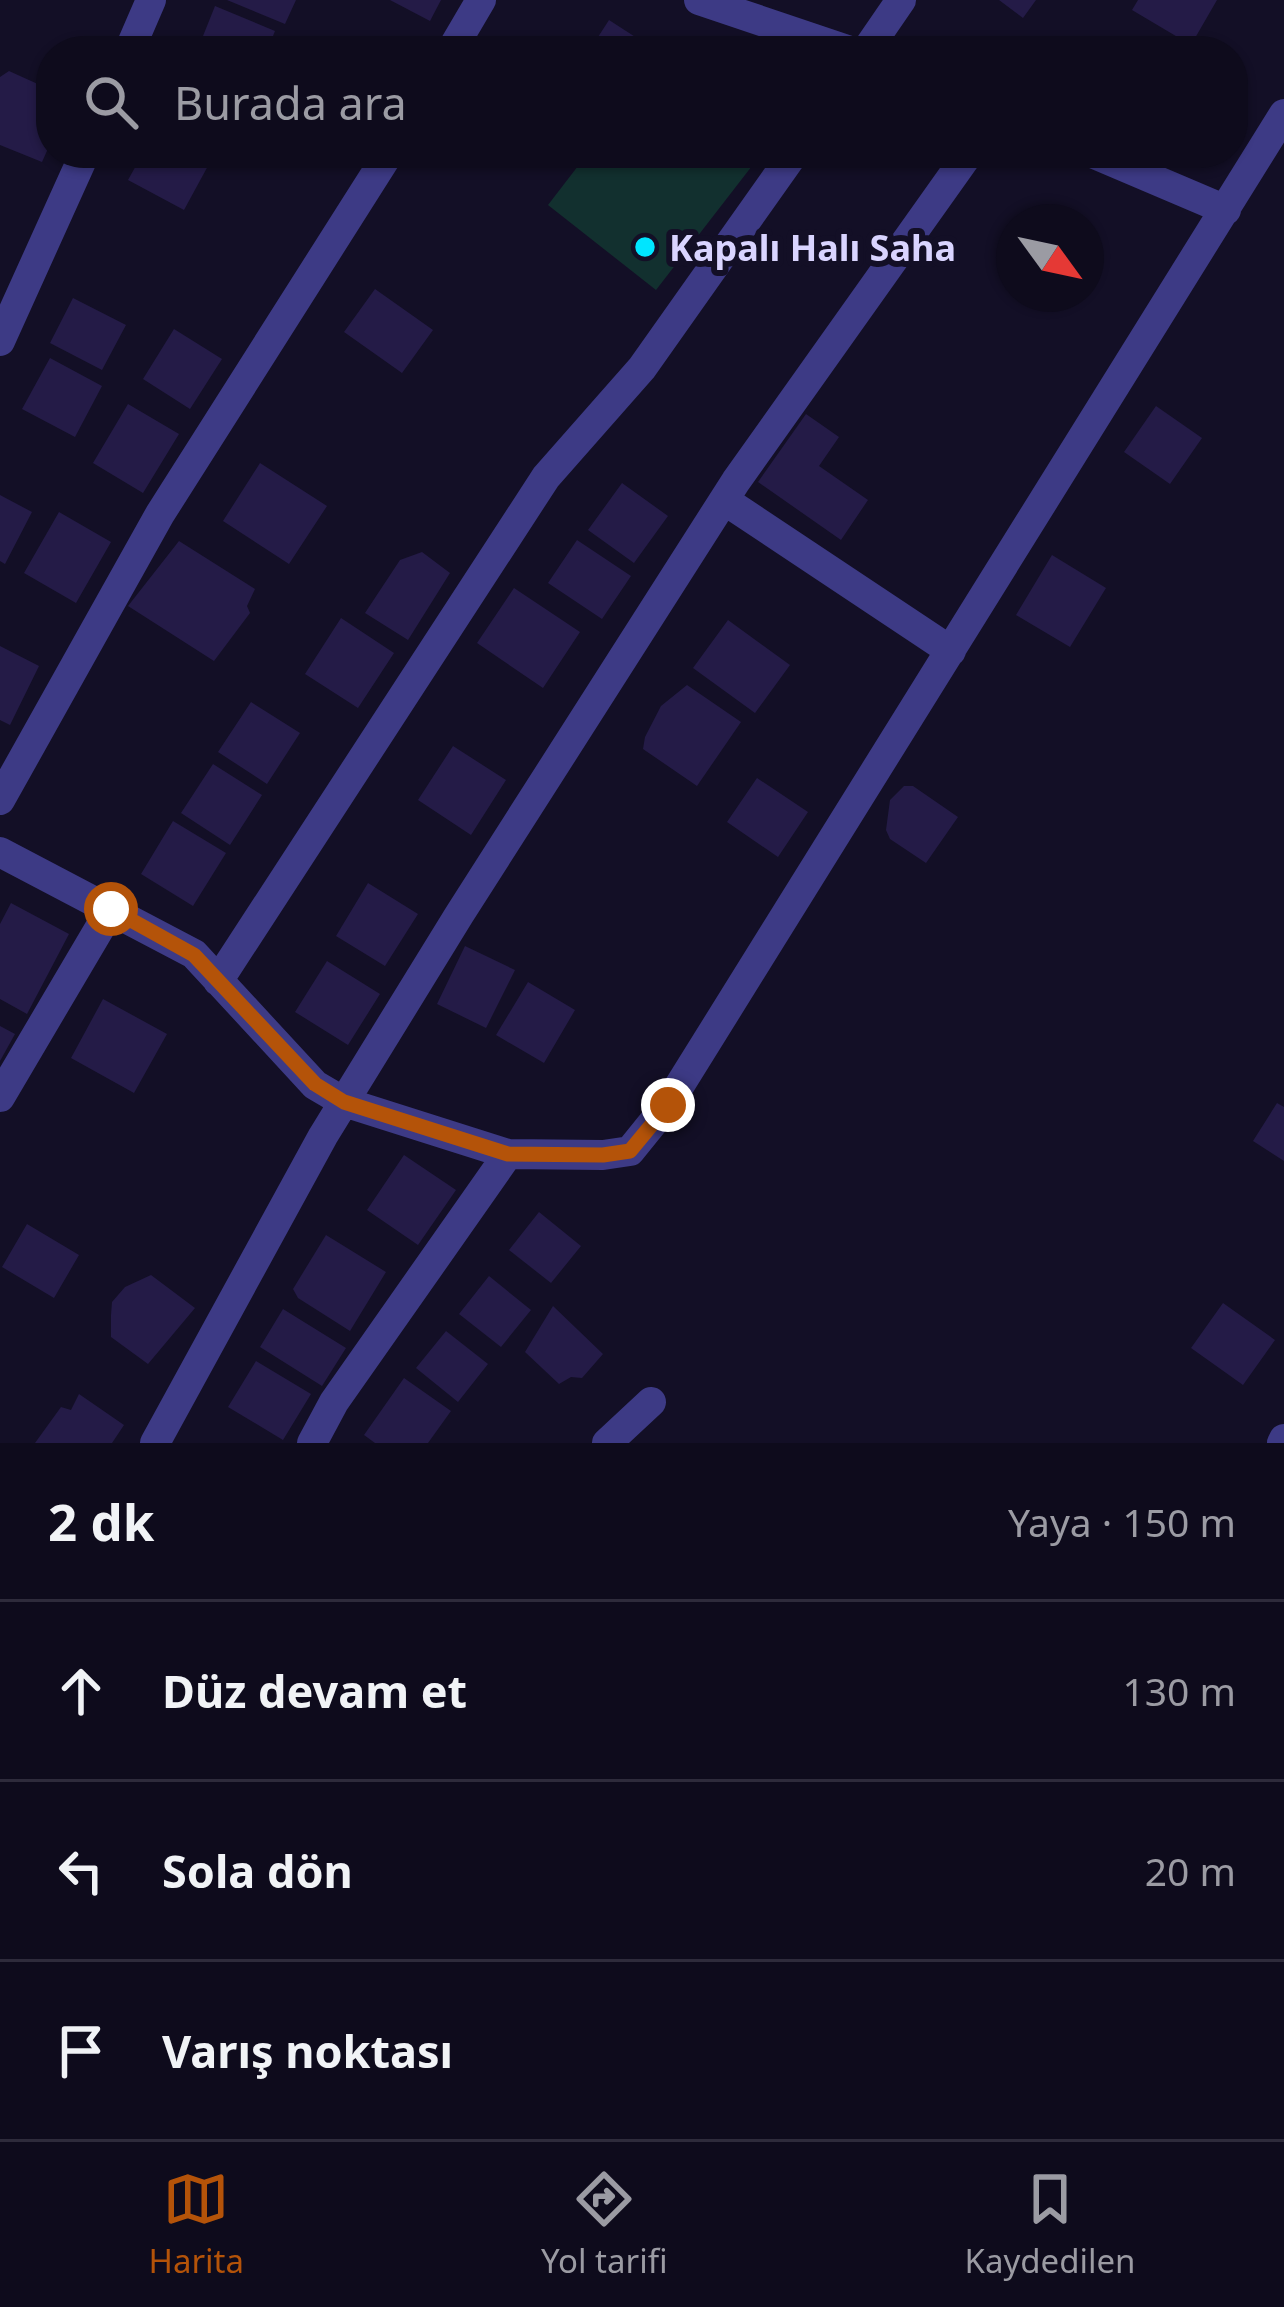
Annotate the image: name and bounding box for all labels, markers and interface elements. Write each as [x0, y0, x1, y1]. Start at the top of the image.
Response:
search box [36, 36, 1248, 168]
icon: search [78, 69, 144, 135]
text: Burada ara [174, 72, 407, 133]
north arrow [996, 204, 1104, 312]
place label: Kapalı Halı Saha [669, 223, 956, 272]
marker: Kapalı Halı Saha [632, 234, 658, 260]
route start [84, 882, 138, 936]
route end [641, 1078, 695, 1132]
text: 2 dk [48, 1486, 154, 1556]
text: Yaya · 150 m [1008, 1495, 1236, 1548]
icon: ahead [48, 1658, 114, 1724]
text: Düz devam et [162, 1660, 467, 1721]
text: 130 m [1122, 1664, 1236, 1717]
icon: left [48, 1838, 114, 1904]
text: Sola dön [162, 1840, 353, 1901]
text: 20 m [1145, 1844, 1236, 1897]
icon: arrive [48, 2018, 114, 2084]
text: Varış noktası [162, 2020, 453, 2081]
tab: Harita [148, 2166, 244, 2283]
tab: Yol tarifi [541, 2166, 668, 2283]
tab: Kaydedilen [965, 2166, 1136, 2283]

